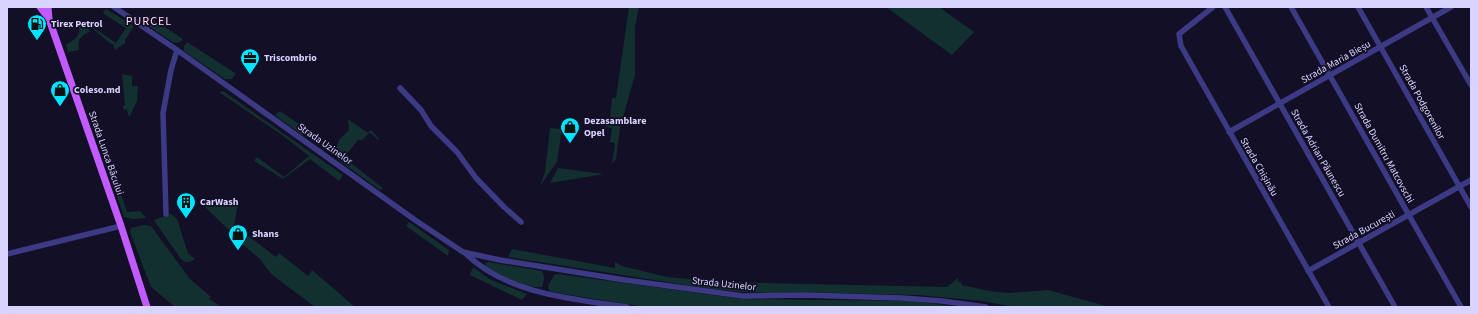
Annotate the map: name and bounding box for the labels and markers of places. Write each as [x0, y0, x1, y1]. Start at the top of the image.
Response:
fuel station icon: Tirex Petrol [26, 13, 48, 41]
place label: Tirex Petrol [51, 17, 102, 31]
office icon: Triscombrio [239, 47, 261, 75]
place label: Triscombrio [264, 51, 317, 65]
shop icon: Coleso.md [49, 79, 71, 107]
place label: Coleso.md [74, 83, 121, 97]
place label: Dezasamblare Opel [584, 114, 646, 140]
shop icon: Dezasamblare Opel [559, 116, 581, 144]
building icon: CarWash [175, 191, 197, 219]
place label: CarWash [200, 195, 239, 209]
shop icon: Shans [227, 223, 249, 251]
place label: Shans [252, 227, 279, 241]

